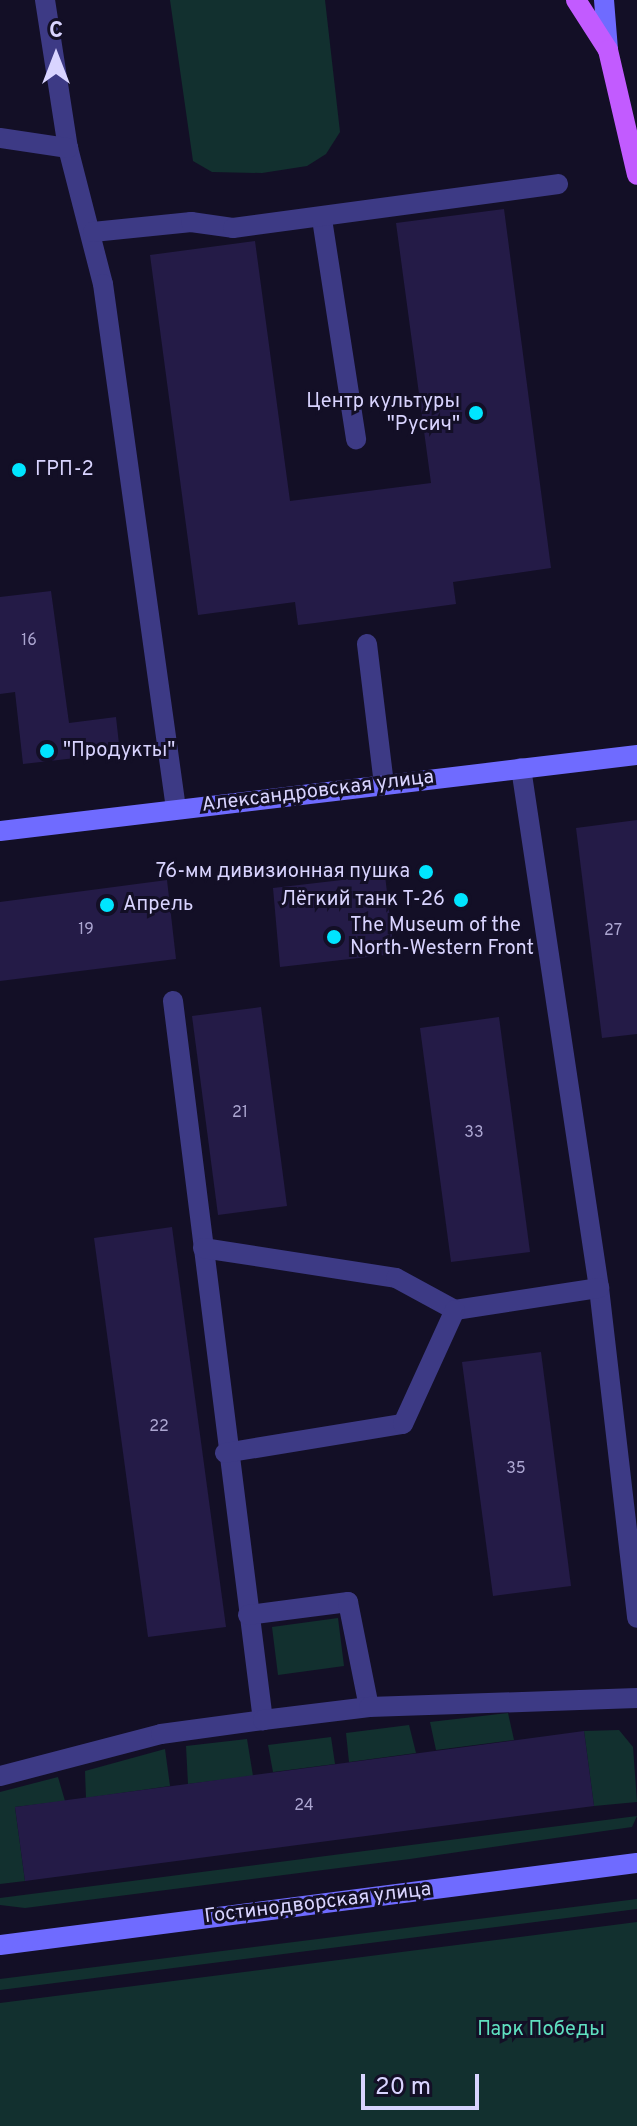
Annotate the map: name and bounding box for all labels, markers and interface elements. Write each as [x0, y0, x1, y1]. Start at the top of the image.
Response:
north arrow [16, 16, 96, 96]
text: С [49, 18, 63, 45]
place label: Центр культуры "Русич" [306, 390, 460, 437]
marker: Центр культуры "Русич" [467, 404, 485, 422]
place label: ГРП-2 [35, 458, 94, 482]
marker: ГРП-2 [10, 461, 28, 479]
house number: 16 [21, 631, 37, 651]
place label: "Продукты" [63, 739, 175, 763]
marker: "Продукты" [38, 742, 56, 760]
street label: Александровская улица [201, 766, 435, 818]
place label: 76-мм дивизионная пушка [156, 860, 410, 884]
marker: 76-мм дивизионная пушка [417, 863, 435, 881]
place label: Лёгкий танк Т-26 [280, 888, 445, 912]
marker: Лёгкий танк Т-26 [452, 891, 470, 909]
place label: Апрель [123, 893, 193, 917]
marker: Апрель [98, 896, 116, 914]
place label: The Museum of the North-Western Front [350, 914, 534, 961]
house number: 19 [78, 920, 94, 940]
house number: 27 [604, 921, 622, 941]
marker: The Museum of the North-Western Front [325, 928, 343, 946]
house number: 21 [232, 1103, 248, 1123]
house number: 33 [464, 1123, 484, 1143]
house number: 22 [149, 1417, 169, 1437]
house number: 35 [506, 1459, 526, 1479]
house number: 24 [294, 1796, 314, 1816]
street label: Гостинодворская улица [203, 1878, 433, 1930]
park label: Парк Победы [477, 2018, 605, 2042]
scale bar [365, 2058, 483, 2108]
text: 20 m [375, 2073, 431, 2103]

